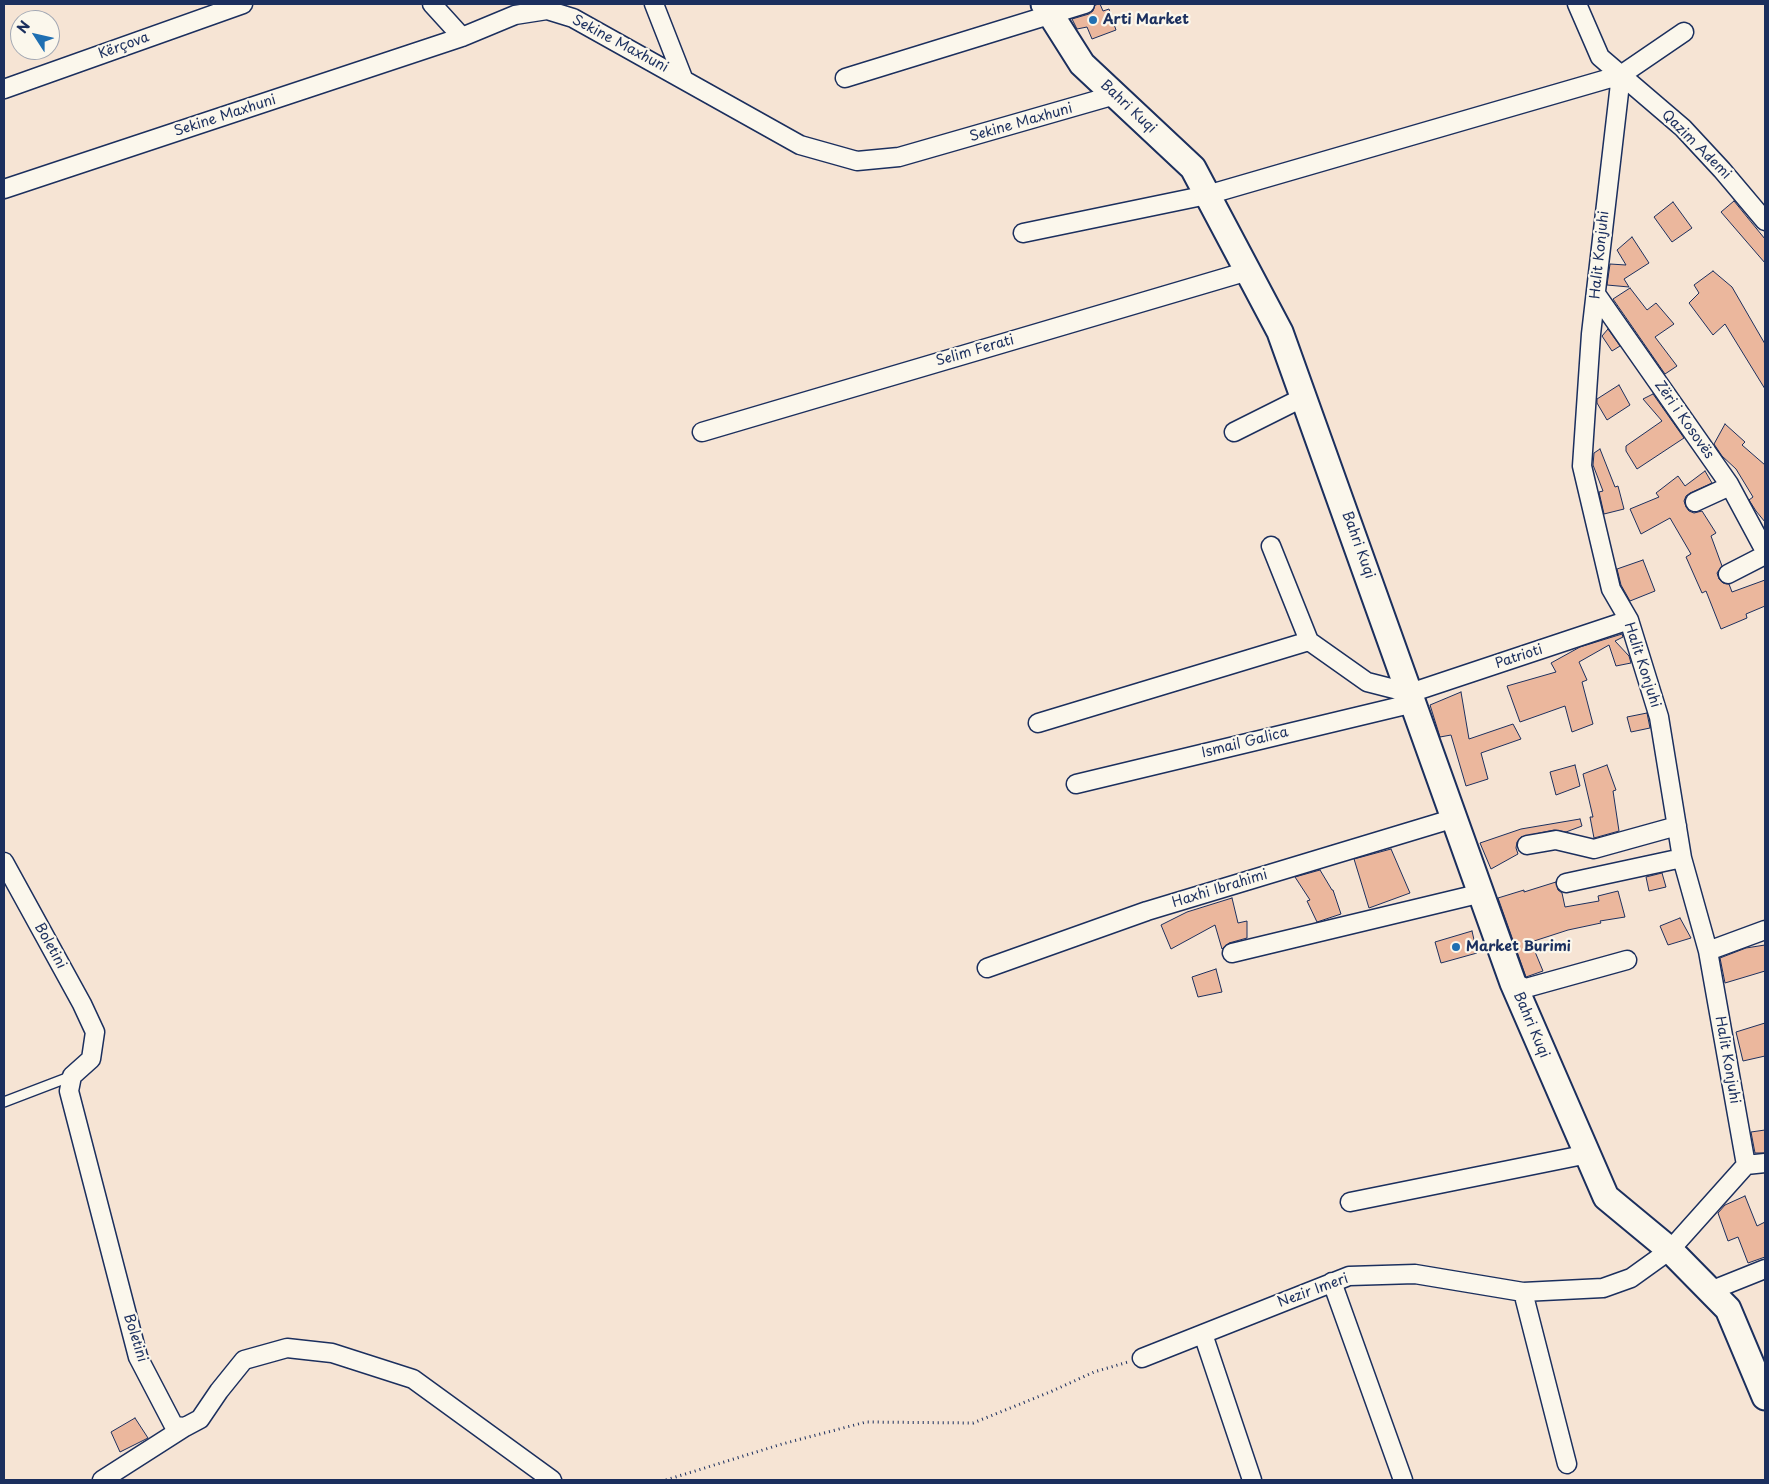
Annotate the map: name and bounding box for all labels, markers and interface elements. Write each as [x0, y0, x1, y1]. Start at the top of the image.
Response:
north arrow [10, 10, 60, 60]
street label: Sekine Maxhuni [569, 12, 671, 76]
place label: Arti Market [1103, 12, 1189, 28]
marker: Arti Market [1087, 14, 1099, 26]
text: N [11, 16, 35, 37]
street label: Kërçova [96, 29, 152, 63]
street label: Bahri Kuqi [1097, 77, 1159, 137]
street label: Sekine Maxhuni [172, 92, 278, 140]
street label: Sekine Maxhuni [968, 100, 1074, 146]
street label: Qazim Ademi [1658, 107, 1734, 183]
street label: Halit Konjuhi [1587, 210, 1613, 300]
street label: Selim Ferati [934, 332, 1016, 370]
street label: Zëri i Kosovës [1651, 378, 1717, 462]
street label: Bahri Kuqi [1338, 509, 1378, 581]
street label: Halit Konjuhi [1620, 620, 1664, 710]
street label: Patrioti [1493, 641, 1545, 673]
street label: Ismail Galica [1200, 724, 1290, 762]
street label: Haxhi Ibrahimi [1170, 867, 1270, 911]
street label: Boletini [31, 920, 69, 972]
place label: Market Burimi [1466, 939, 1571, 955]
marker: Market Burimi [1450, 941, 1462, 953]
street label: Bahri Kuqi [1510, 989, 1552, 1061]
street label: Halit Konjuhi [1711, 1015, 1743, 1105]
street label: Nezir Imeri [1275, 1270, 1351, 1312]
street label: Boletini [120, 1312, 150, 1364]

